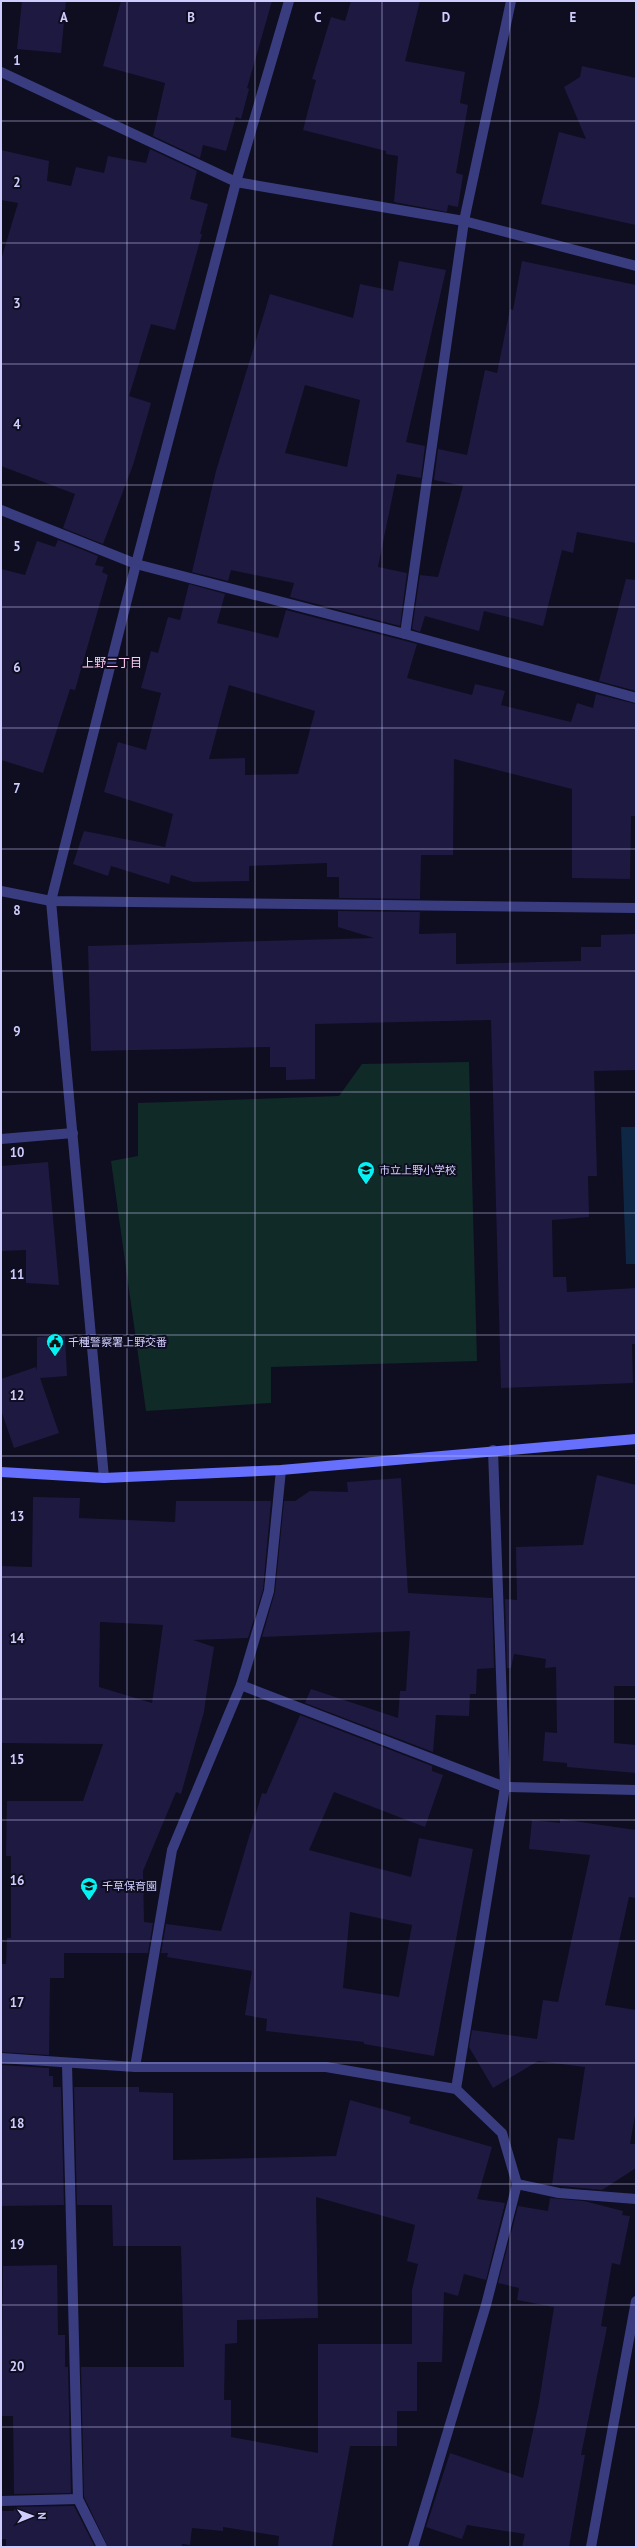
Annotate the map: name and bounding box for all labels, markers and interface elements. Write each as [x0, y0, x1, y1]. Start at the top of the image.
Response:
text: A [60, 9, 68, 26]
text: B [187, 9, 195, 26]
text: C [314, 9, 322, 26]
text: D [442, 9, 450, 26]
text: E [570, 9, 577, 26]
text: 1 [13, 52, 21, 69]
text: 2 [13, 174, 21, 191]
text: 3 [13, 295, 21, 312]
text: 4 [13, 416, 21, 433]
text: 5 [13, 538, 21, 555]
district label: 上野二丁目 [82, 655, 142, 670]
text: 6 [13, 659, 21, 676]
text: 7 [13, 780, 21, 797]
text: 8 [13, 902, 21, 919]
text: 9 [13, 1023, 21, 1040]
text: 10 [10, 1144, 24, 1161]
school or university icon: 市立上野小学校 [356, 1160, 376, 1185]
place label: 市立上野小学校 [379, 1163, 456, 1177]
text: 11 [10, 1266, 24, 1283]
public building icon: 千種警察署上野交番 [45, 1332, 65, 1357]
place label: 千種警察署上野交番 [68, 1335, 167, 1349]
text: 12 [10, 1387, 24, 1404]
text: 13 [10, 1508, 24, 1525]
text: 14 [10, 1630, 25, 1647]
text: 15 [10, 1751, 24, 1768]
text: 16 [10, 1872, 24, 1889]
school or university icon: 千草保育園 [79, 1876, 99, 1901]
place label: 千草保育園 [102, 1879, 157, 1893]
text: 17 [10, 1994, 24, 2011]
text: 18 [10, 2115, 24, 2132]
text: 19 [10, 2236, 24, 2253]
text: 20 [10, 2358, 24, 2375]
north arrow [12, 2496, 52, 2536]
text: N [35, 2512, 49, 2520]

